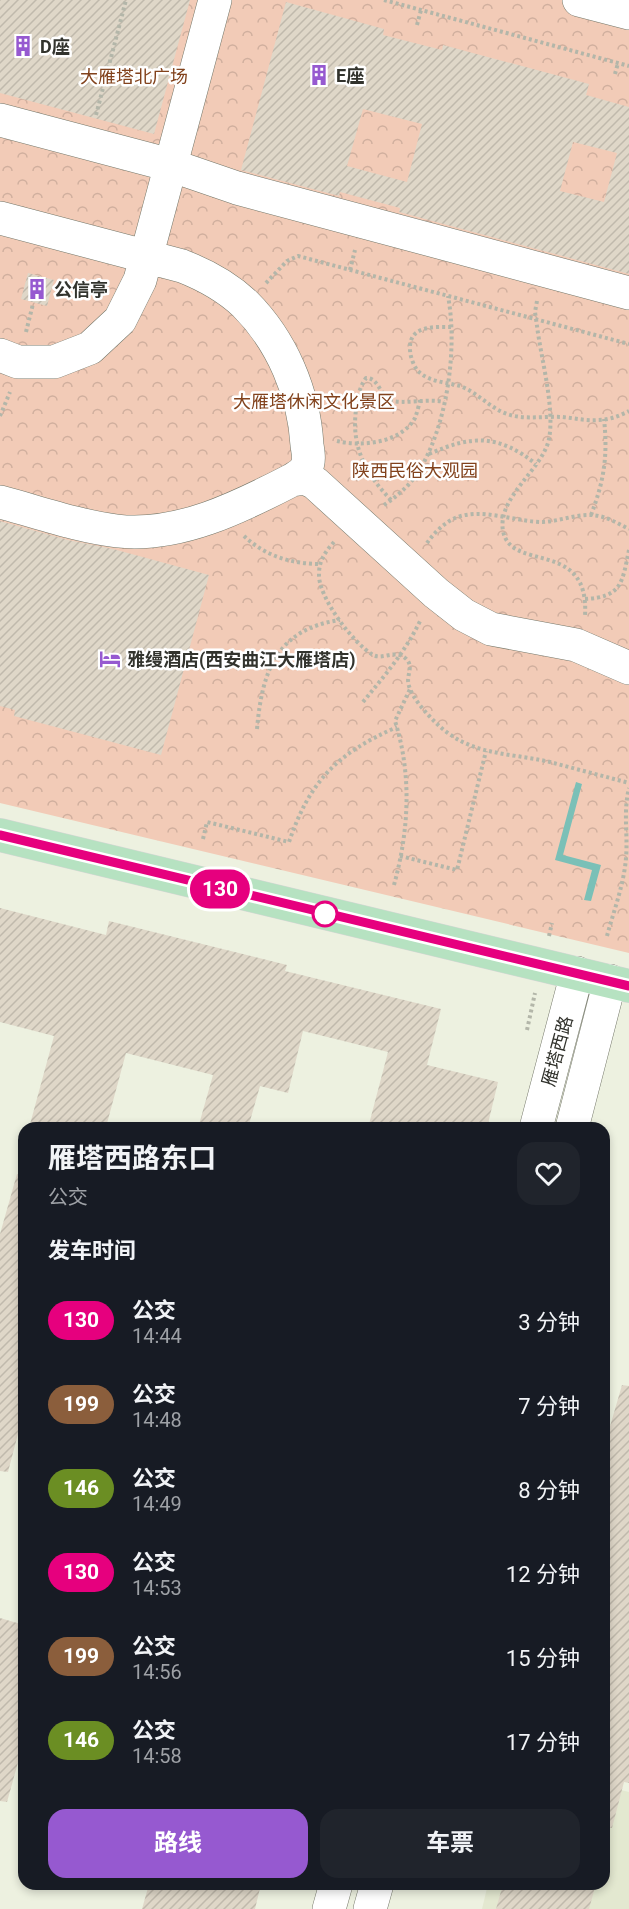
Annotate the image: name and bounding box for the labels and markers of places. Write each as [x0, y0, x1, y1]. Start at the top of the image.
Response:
building icon: D座 [11, 34, 35, 58]
place label: D座 [40, 36, 70, 57]
building icon: E座 [307, 63, 331, 87]
place label: E座 [336, 65, 364, 86]
building icon: 公信亭 [25, 277, 49, 301]
place label: 公信亭 [54, 279, 108, 300]
hotel icon: 雅缦酒店(西安曲江大雁塔店) [98, 647, 122, 671]
place label: 雅缦酒店(西安曲江大雁塔店) [127, 649, 356, 671]
unlabelled marker [312, 901, 338, 927]

